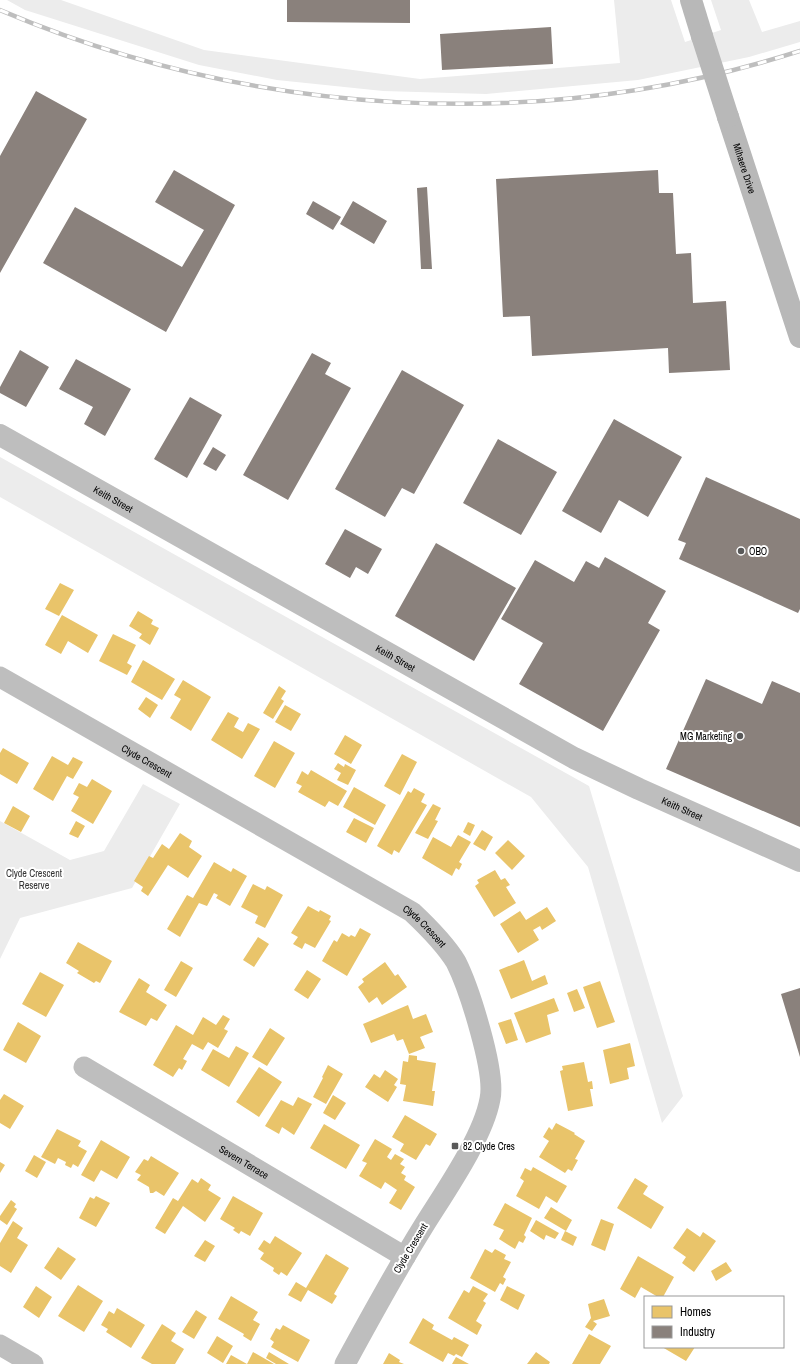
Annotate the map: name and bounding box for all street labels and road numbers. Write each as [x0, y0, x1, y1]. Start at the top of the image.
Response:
street label: Mihaere Drive [730, 142, 759, 196]
street label: Keith Street [91, 483, 136, 516]
street label: Keith Street [373, 642, 418, 675]
street label: Clyde Crescent [119, 742, 175, 781]
street label: Keith Street [660, 794, 705, 824]
street label: Clyde Crescent [400, 902, 449, 951]
street label: Severn Terrace [217, 1142, 271, 1182]
street label: Clyde Crescent [390, 1220, 431, 1276]

